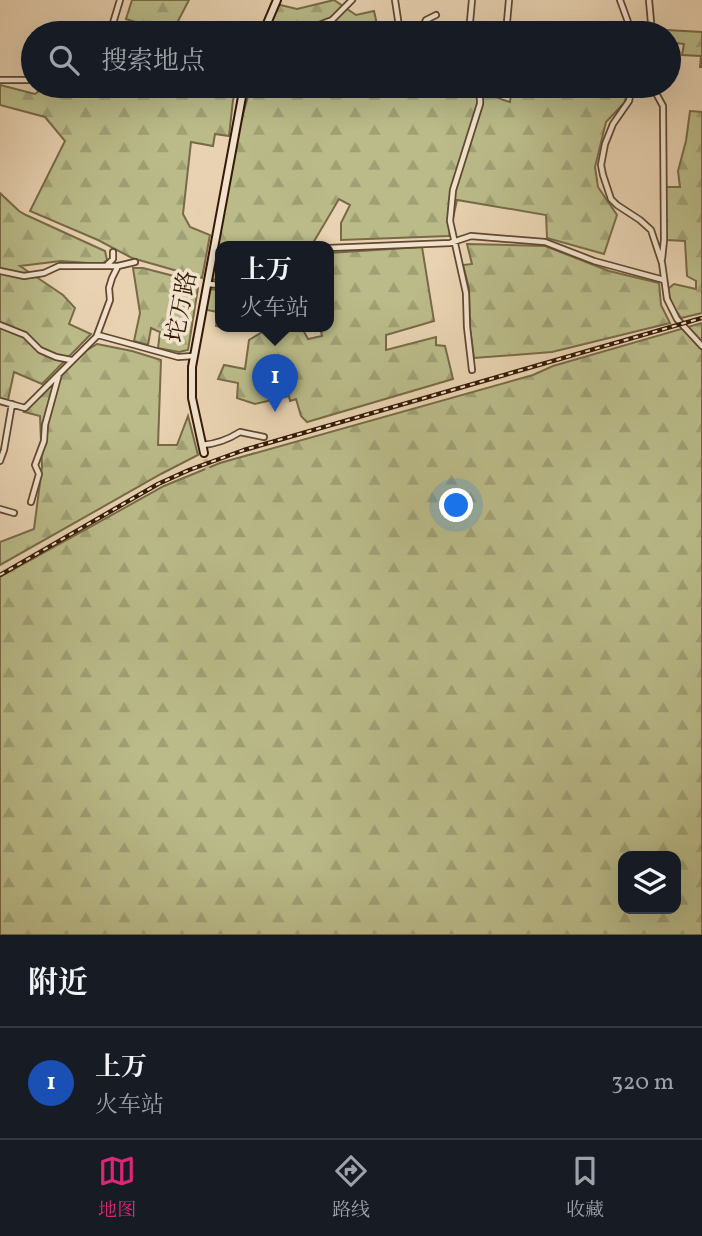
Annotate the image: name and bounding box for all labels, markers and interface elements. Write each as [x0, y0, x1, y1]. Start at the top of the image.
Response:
search box [21, 21, 681, 98]
icon: search [45, 41, 83, 79]
text: 搜索地点 [101, 44, 205, 80]
popup [215, 241, 334, 332]
text: 上万 [240, 253, 292, 289]
street label: 坨万路 [159, 268, 207, 346]
text: 火车站 [240, 293, 309, 325]
pin: 1 [252, 354, 298, 412]
your location [439, 488, 473, 522]
map controls [618, 851, 681, 914]
button: layers [618, 851, 681, 914]
text: 附近 [28, 963, 88, 1005]
text: 上万 [95, 1050, 147, 1086]
text: 1 [46, 1067, 56, 1099]
text: 320 m [611, 1067, 674, 1099]
text: 火车站 [95, 1090, 164, 1122]
tab: 地图 [98, 1152, 136, 1224]
tab: 路线 [332, 1152, 370, 1224]
tab: 收藏 [566, 1152, 604, 1224]

